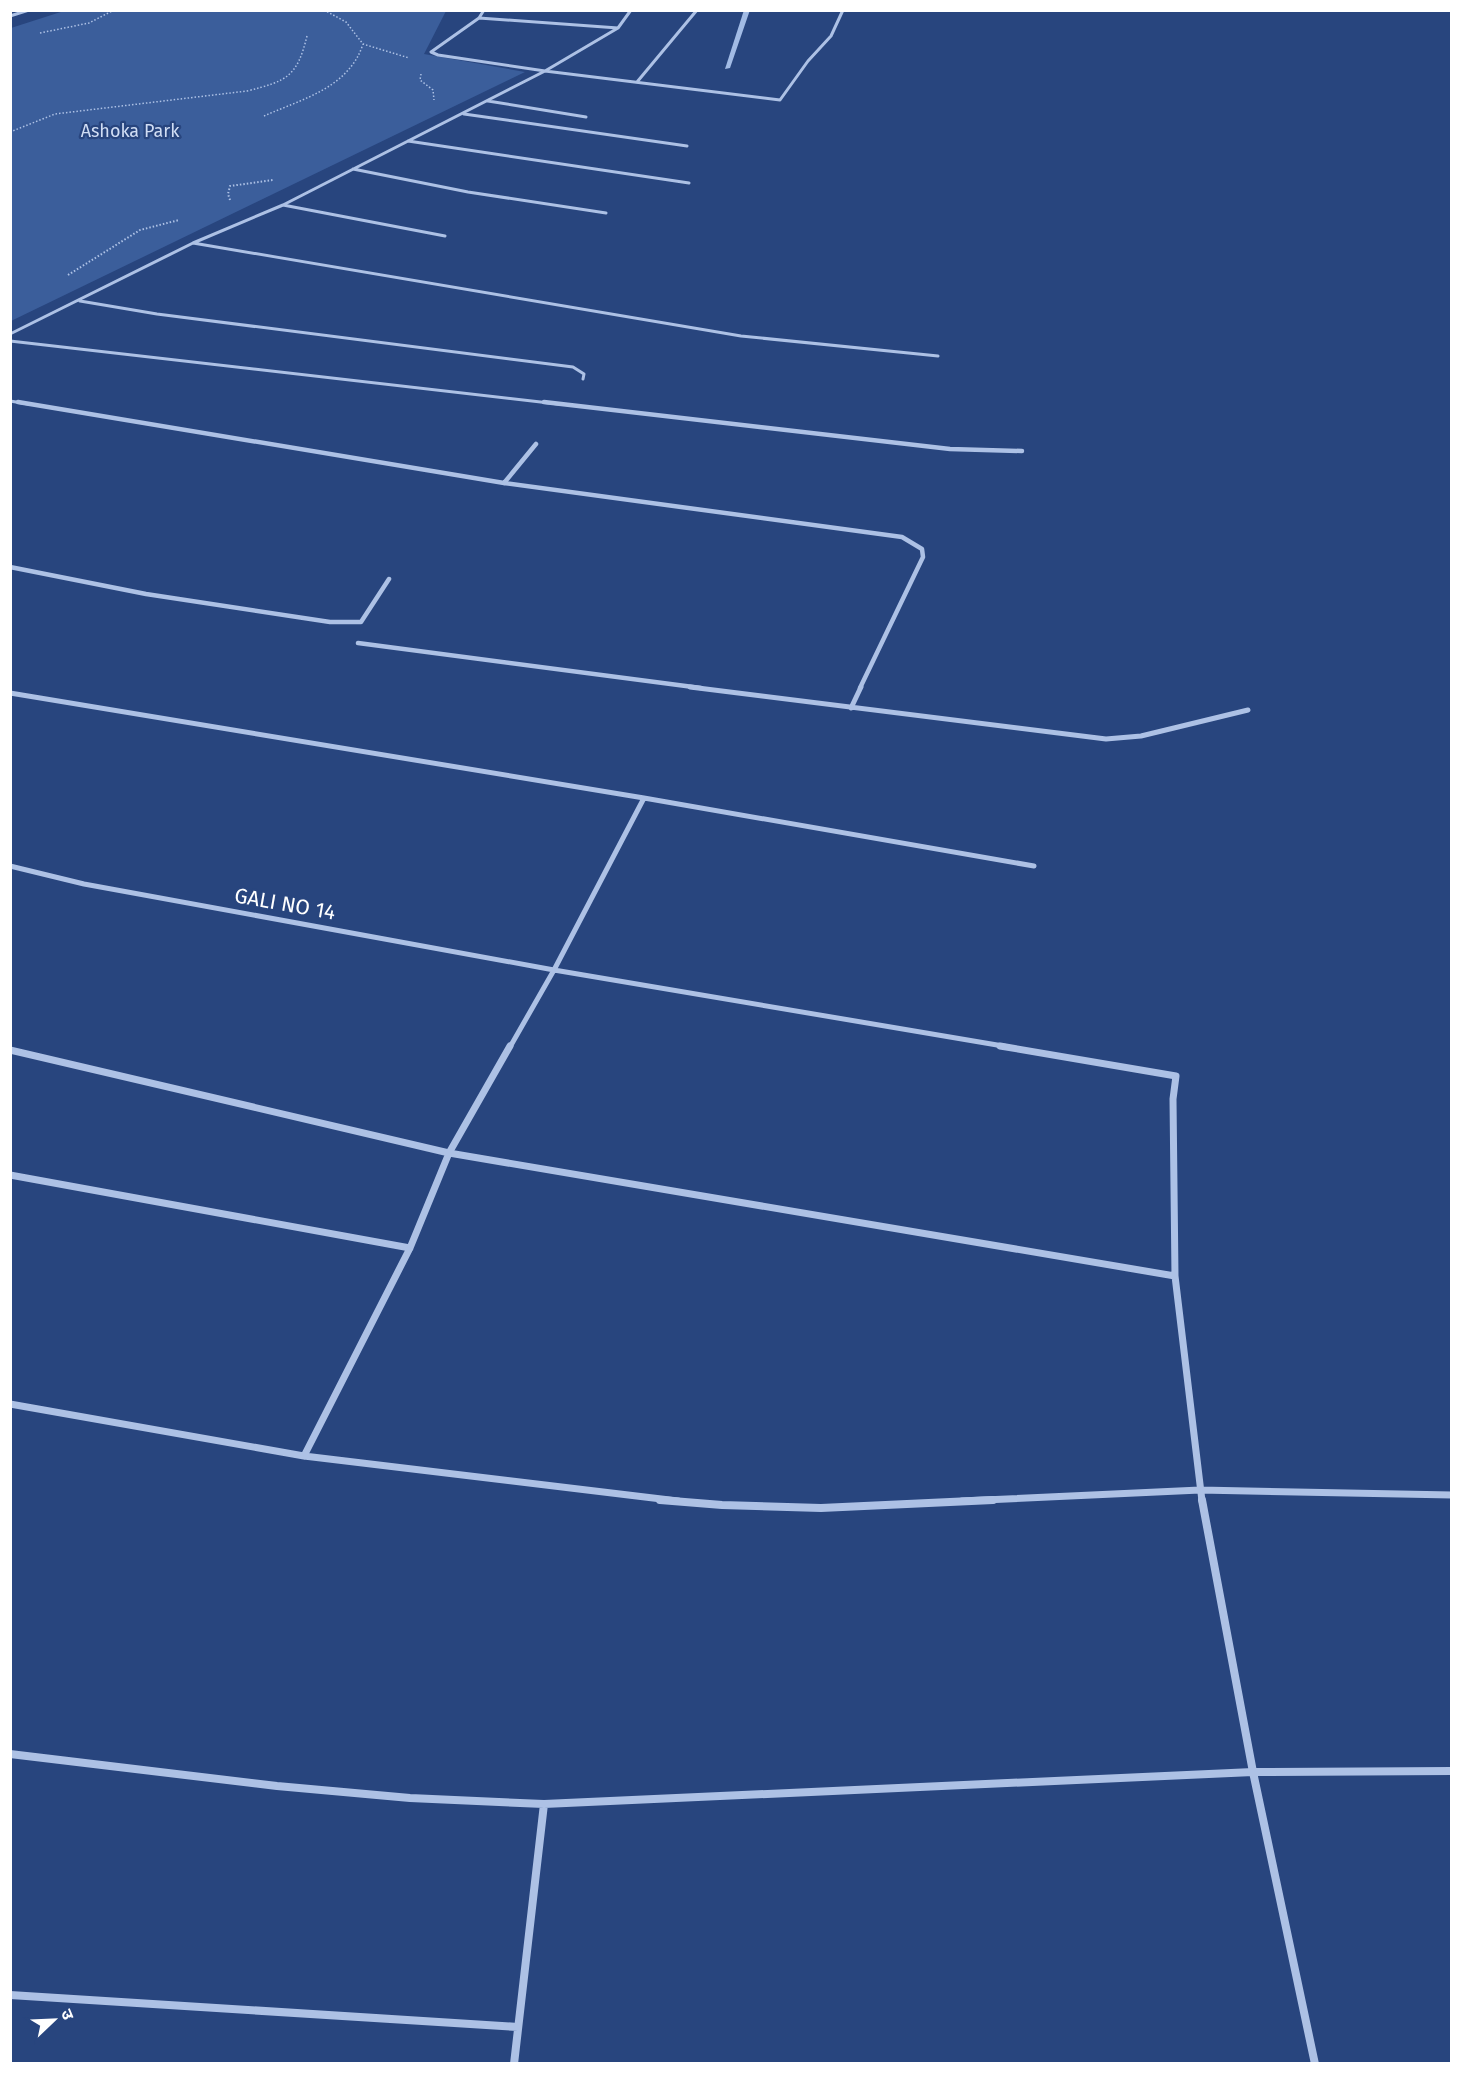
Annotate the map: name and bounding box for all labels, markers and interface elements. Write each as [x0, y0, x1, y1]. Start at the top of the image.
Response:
park label: Ashoka Park [81, 120, 180, 142]
street label: GALI NO 14 [232, 882, 338, 926]
north arrow [24, 1990, 84, 2050]
text: उ [57, 2006, 78, 2023]

